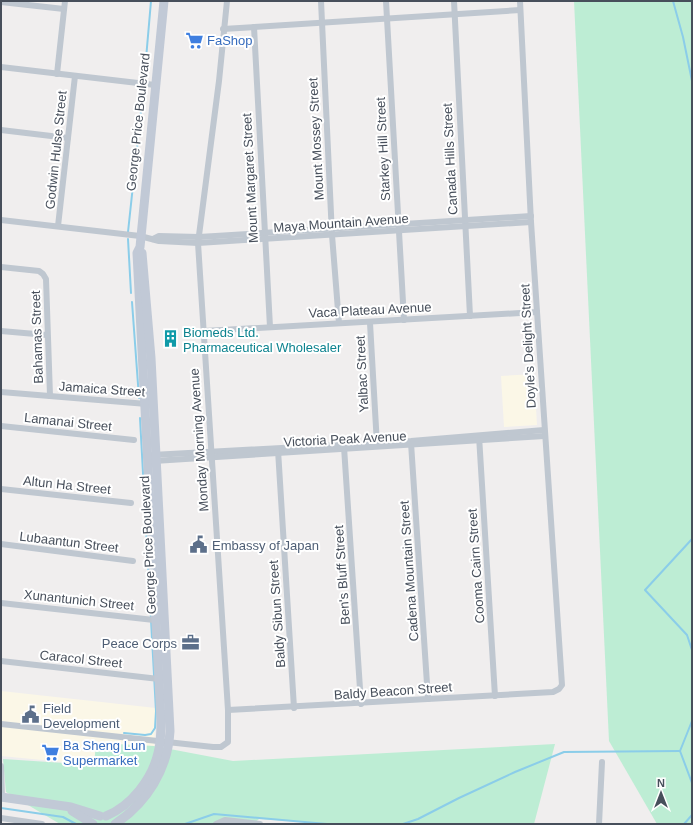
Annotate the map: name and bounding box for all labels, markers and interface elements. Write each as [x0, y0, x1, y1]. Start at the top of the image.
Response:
supermarket icon: FaShop [184, 30, 204, 50]
place label: FaShop [207, 33, 253, 48]
street label: George Price Boulevard [123, 52, 153, 192]
street label: Mount Mossey Street [305, 77, 327, 201]
street label: Godwin Hulse Street [42, 90, 70, 210]
street label: Starkey Hill Street [373, 96, 393, 201]
street label: Canada Hills Street [440, 102, 460, 215]
street label: Mount Margaret Street [239, 112, 261, 243]
street label: Maya Mountain Avenue [273, 211, 409, 235]
street label: Doyle's Delight Street [517, 283, 539, 409]
street label: Bahamas Street [28, 290, 46, 384]
street label: Vaca Plateau Avenue [308, 299, 432, 321]
place label: Biomeds Ltd. Pharmaceutical Wholesaler [183, 325, 342, 355]
building icon: Biomeds Ltd. Pharmaceutical Wholesaler [160, 329, 180, 349]
street label: Yalbac Street [352, 335, 372, 413]
street label: Monday Morning Avenue [187, 368, 211, 512]
street label: Jamaica Street [58, 378, 146, 400]
street label: Lamanai Street [23, 410, 113, 434]
street label: Victoria Peak Avenue [283, 428, 407, 450]
street label: Altun Ha Street [22, 473, 112, 497]
street label: George Price Boulevard [137, 475, 159, 615]
street label: Cadena Mountain Street [397, 500, 421, 642]
street label: Cooma Cairn Street [464, 508, 487, 624]
street label: Ben's Bluff Street [331, 524, 353, 625]
street label: Lubaantun Street [19, 528, 120, 556]
public building icon: Embassy of Japan [189, 535, 209, 555]
place label: Embassy of Japan [212, 538, 319, 553]
street label: Baldy Sibun Street [266, 559, 288, 668]
street label: Xunantunich Street [23, 587, 135, 613]
office icon: Peace Corps [180, 633, 200, 653]
place label: Peace Corps [102, 636, 177, 651]
street label: Caracol Street [39, 647, 123, 671]
street label: Baldy Beacon Street [333, 679, 453, 703]
place label: Field Development [43, 701, 120, 731]
public building icon: Field Development [20, 705, 40, 725]
place label: Ba Sheng Lun Supermarket [63, 738, 145, 768]
supermarket icon: Ba Sheng Lun Supermarket [40, 742, 60, 762]
north arrow [641, 773, 681, 813]
text: N [657, 777, 665, 789]

